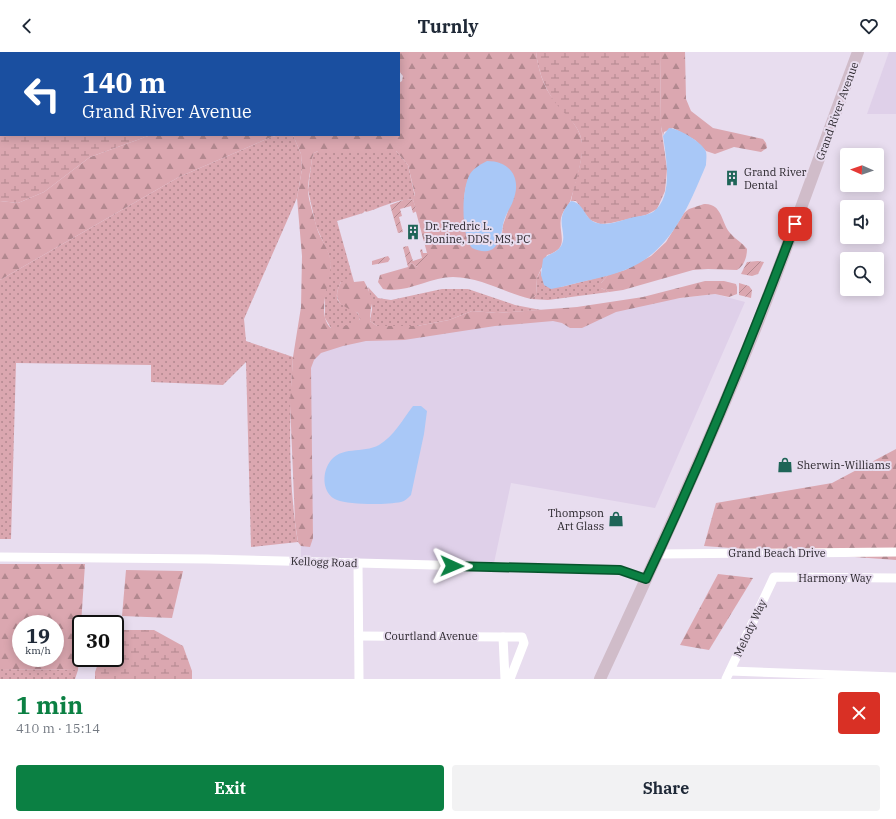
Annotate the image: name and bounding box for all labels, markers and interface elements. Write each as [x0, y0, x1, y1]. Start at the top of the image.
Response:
icon: back [16, 15, 38, 37]
text: Turnly [417, 15, 479, 38]
icon: heart [858, 15, 880, 37]
street label: Grand River Avenue [813, 60, 861, 162]
text: 140 m [82, 64, 166, 101]
icon: left [16, 68, 68, 120]
text: Grand River Avenue [82, 100, 252, 123]
north arrow [840, 148, 884, 192]
map controls [840, 148, 884, 296]
place label: Grand River Dental [744, 165, 807, 192]
building icon: Grand River Dental [723, 169, 741, 187]
button: sound [840, 200, 884, 244]
pin [778, 207, 812, 241]
icon: arrive [784, 213, 806, 235]
place label: Dr. Fredric L. Bonine, DDS, MS, PC [425, 219, 530, 246]
building icon: Dr. Fredric L. Bonine, DDS, MS, PC [404, 223, 422, 241]
button: search [840, 252, 884, 296]
shop icon: Sherwin-Williams [776, 456, 794, 474]
place label: Sherwin-Williams [797, 458, 890, 472]
place label: Thompson Art Glass [548, 506, 604, 533]
shop icon: Thompson Art Glass [607, 510, 625, 528]
position arrow [431, 545, 473, 587]
street label: Grand Beach Drive [728, 546, 826, 560]
street label: Kellogg Road [290, 554, 358, 570]
street label: Harmony Way [798, 571, 872, 585]
street label: Melody Way [731, 597, 769, 659]
speed limit sign: 30 [72, 615, 124, 667]
text: 19 [26, 622, 50, 649]
street label: Courtland Avenue [384, 629, 478, 643]
text: km/h [25, 644, 51, 657]
text: 1 min [16, 689, 83, 721]
button: close [838, 692, 880, 734]
text: 410 m · 15:14 [16, 720, 100, 737]
button: Exit [16, 765, 444, 811]
button: Share [452, 765, 880, 811]

